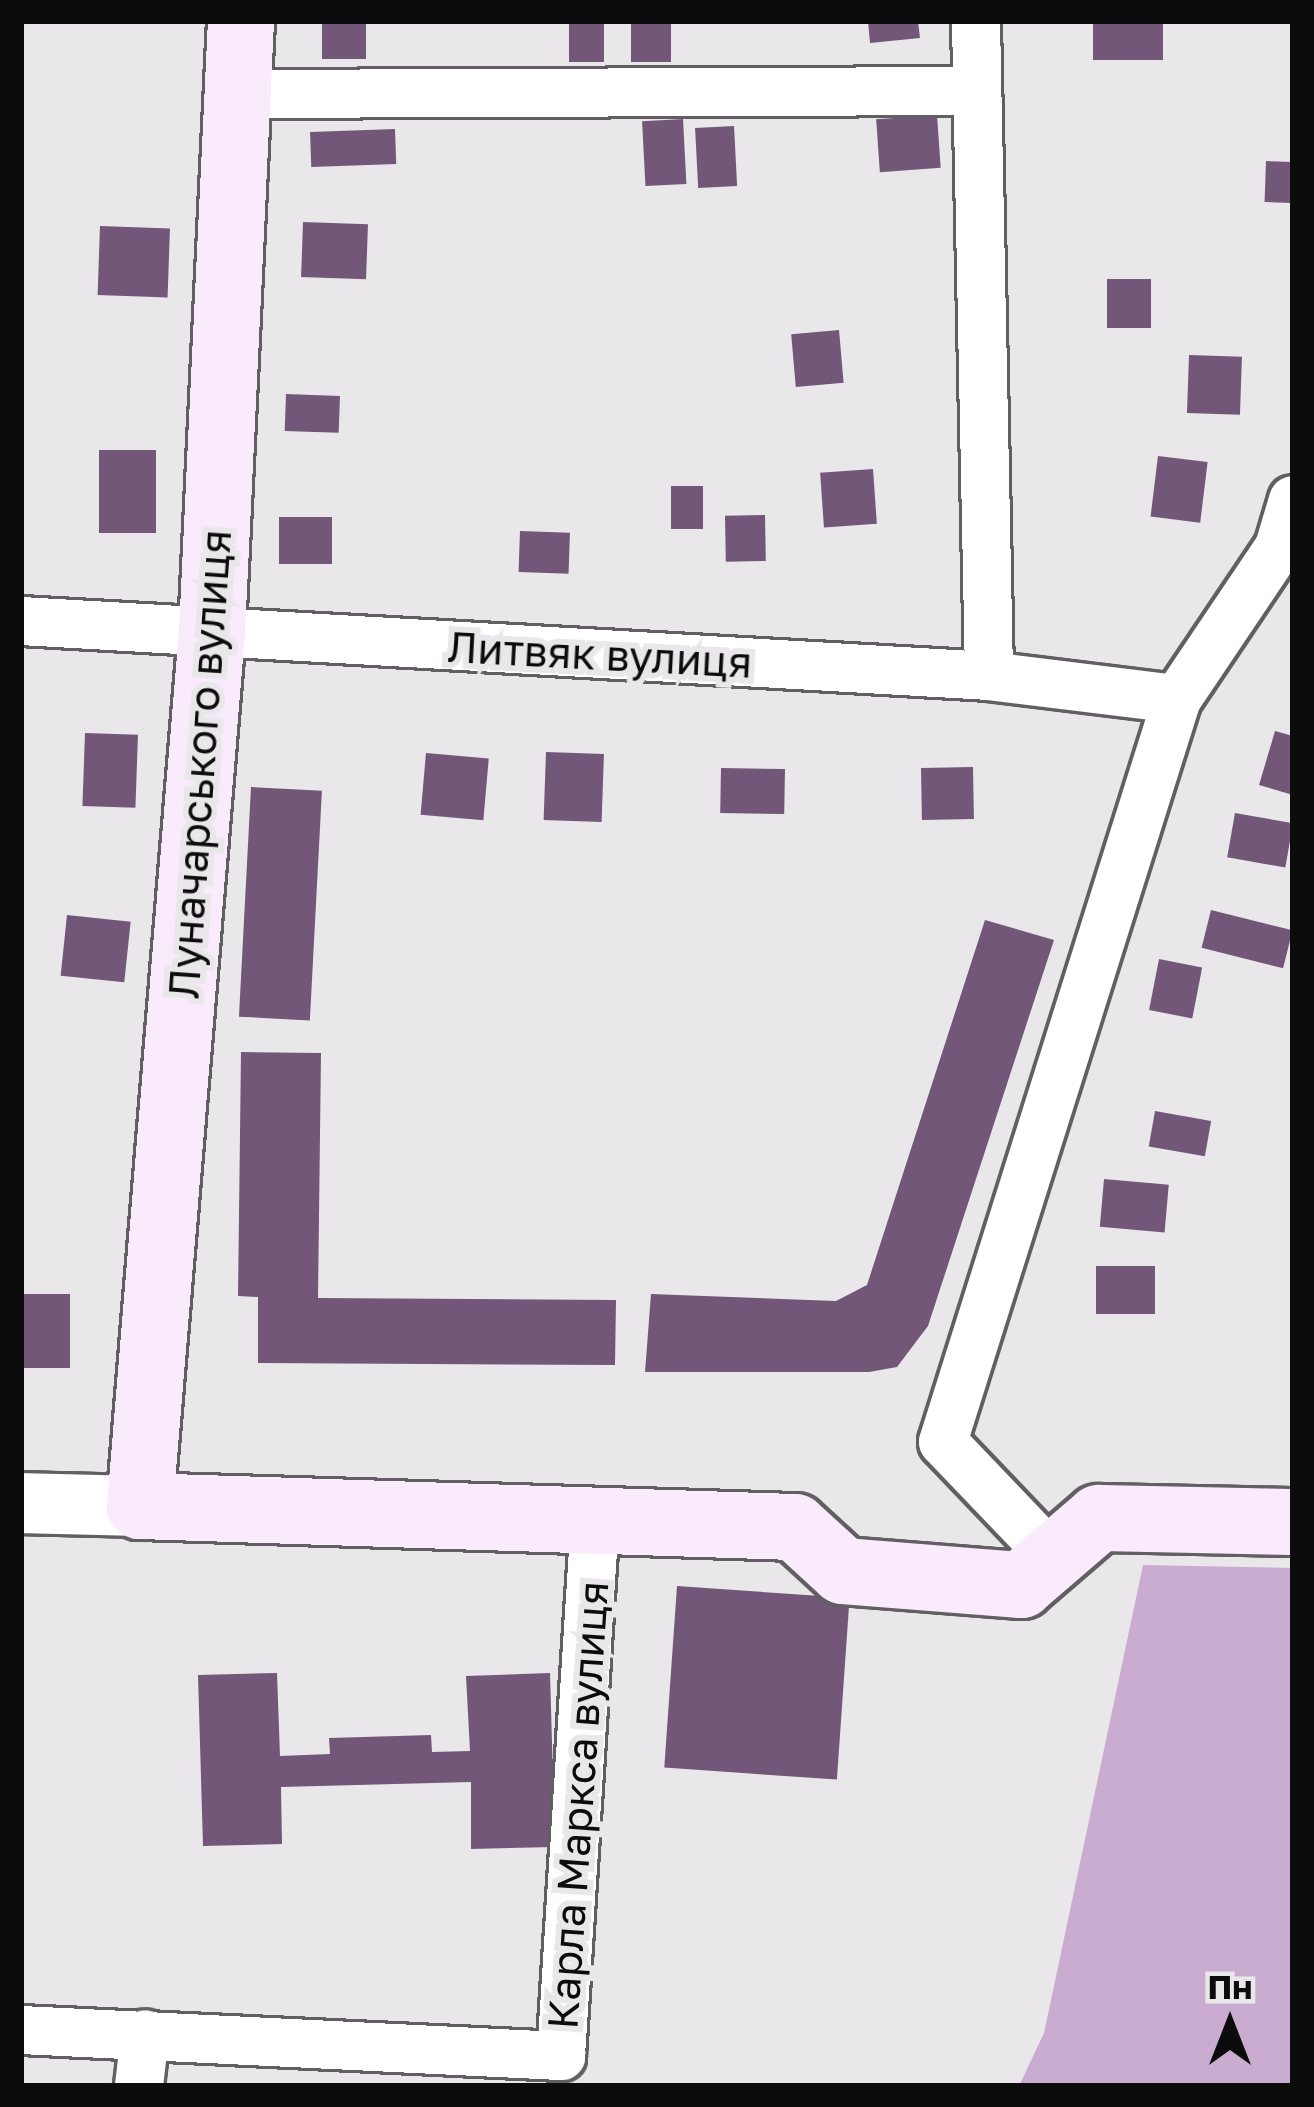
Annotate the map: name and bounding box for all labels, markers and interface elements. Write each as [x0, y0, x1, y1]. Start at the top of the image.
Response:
street label: Луначарського вулиця [157, 528, 241, 1000]
street label: Литвяк вулиця [447, 621, 753, 687]
street label: Карла Маркса вулиця [536, 1579, 618, 2031]
north arrow [1170, 1963, 1290, 2083]
text: Пн [1208, 1967, 1252, 2006]

